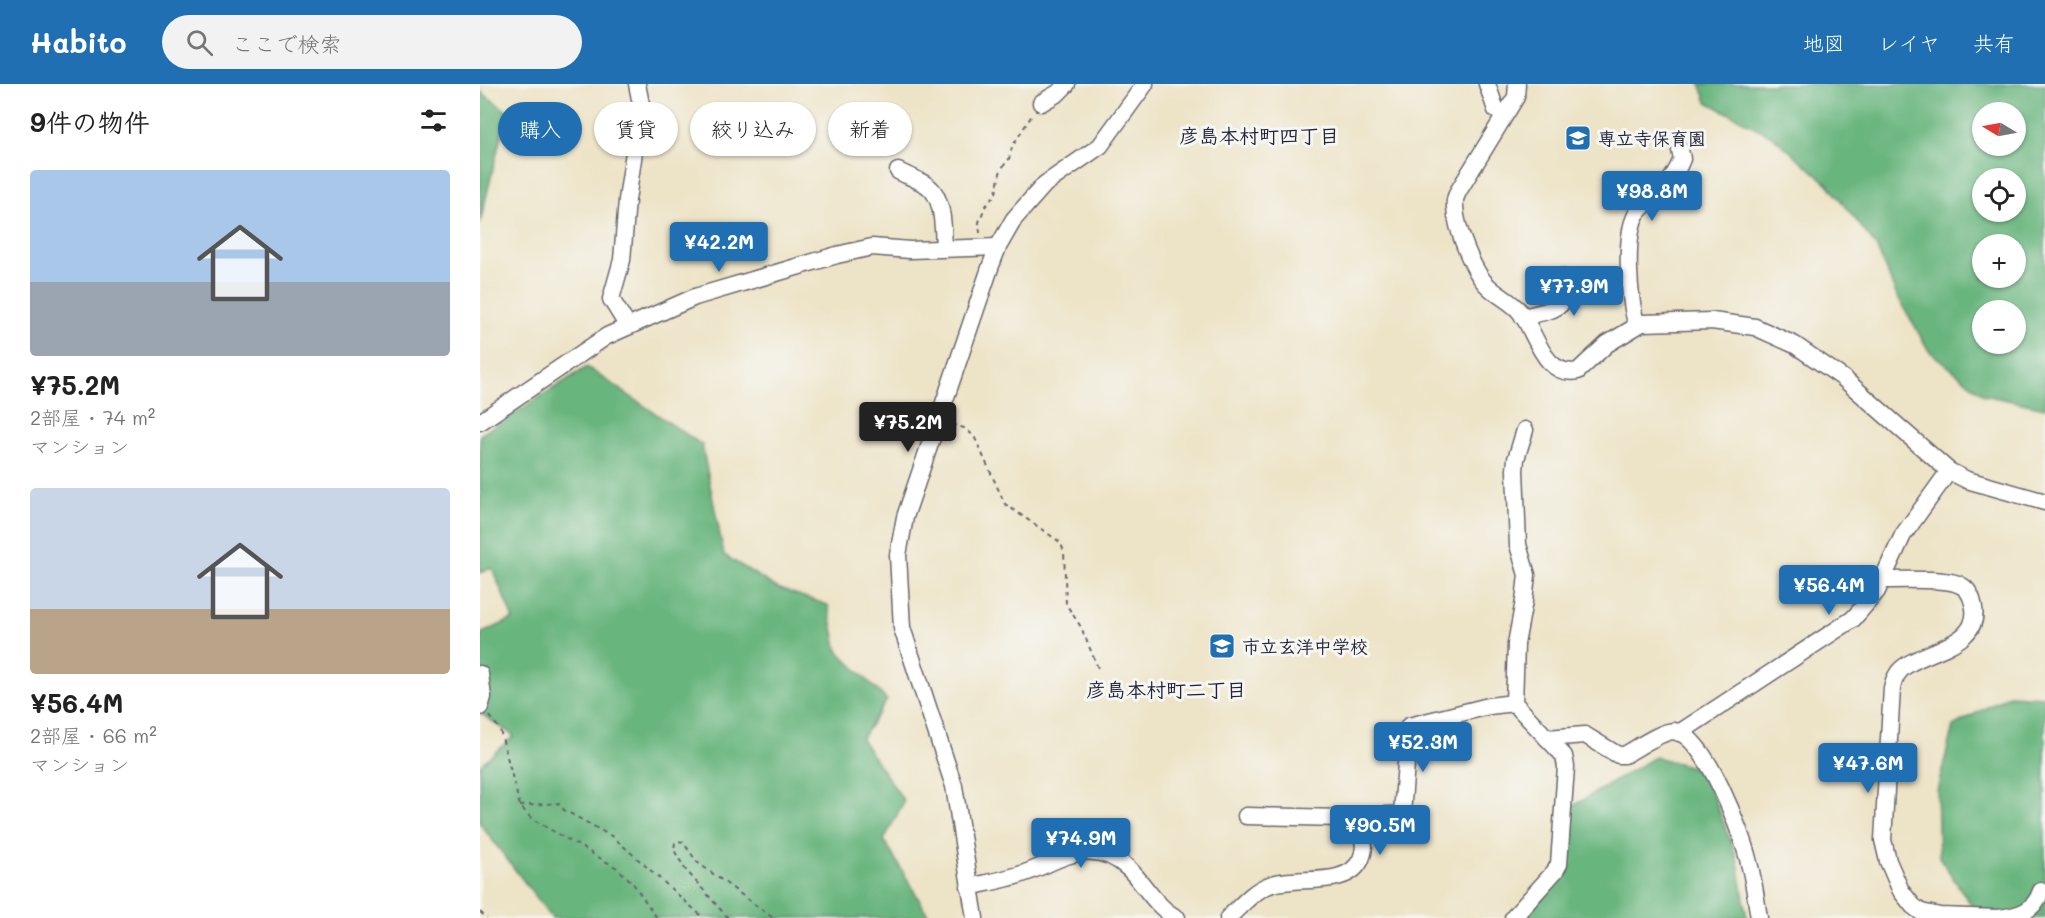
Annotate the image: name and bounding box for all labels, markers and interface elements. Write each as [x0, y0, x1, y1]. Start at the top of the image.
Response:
search box [162, 15, 582, 69]
text: Habito [30, 24, 126, 60]
icon: search [183, 26, 216, 59]
text: ここで検索 [231, 29, 341, 58]
text: 地図 [1803, 29, 1845, 56]
text: レイヤ [1878, 29, 1940, 56]
text: 共有 [1973, 29, 2015, 56]
chip: 購入 [498, 102, 582, 156]
chip: 賃貸 [594, 102, 678, 156]
chip: 絞り込み [690, 102, 816, 156]
chip: 新着 [828, 102, 912, 156]
north arrow [1972, 102, 2026, 156]
map controls [1972, 102, 2026, 354]
icon: filters [417, 104, 450, 137]
text: 9件の物件 [30, 105, 150, 139]
district label: 彦島本村町四丁目 [1179, 122, 1339, 148]
school or university icon: 専立寺保育園 [1563, 123, 1593, 153]
place label: 専立寺保育園 [1598, 126, 1706, 150]
button: locate [1972, 168, 2026, 222]
pin: ¥98.8M [1603, 171, 1701, 222]
text: ¥98.8M [1616, 177, 1688, 203]
icon: home [186, 209, 294, 317]
pin: ¥42.2M [670, 222, 768, 273]
text: ¥42.2M [684, 228, 754, 254]
button: + [1972, 234, 2026, 288]
pin: ¥77.9M [1525, 266, 1623, 317]
text: ¥77.9M [1539, 272, 1609, 298]
button: − [1972, 300, 2026, 354]
text: ¥75.2M [30, 368, 120, 402]
pin: ¥75.2M [859, 402, 957, 453]
text: 2部屋 · 74 m² [30, 404, 155, 430]
text: ¥75.2M [873, 408, 943, 434]
text: マンション [30, 433, 129, 459]
icon: home [186, 527, 294, 635]
pin: ¥56.4M [1780, 565, 1878, 616]
text: ¥56.4M [1793, 571, 1865, 597]
school or university icon: 市立玄洋中学校 [1207, 631, 1237, 661]
place label: 市立玄洋中学校 [1242, 634, 1368, 658]
district label: 彦島本村町二丁目 [1086, 676, 1246, 702]
text: ¥56.4M [30, 686, 123, 720]
text: 2部屋 · 66 m² [30, 722, 157, 748]
pin: ¥52.3M [1374, 722, 1472, 773]
text: ¥52.3M [1388, 728, 1458, 754]
pin: ¥47.6M [1819, 743, 1917, 794]
text: ¥47.6M [1832, 749, 1904, 775]
text: マンション [30, 751, 129, 777]
pin: ¥90.5M [1331, 805, 1429, 856]
text: ¥90.5M [1344, 811, 1416, 837]
pin: ¥74.9M [1032, 818, 1130, 869]
text: ¥74.9M [1045, 824, 1117, 850]

